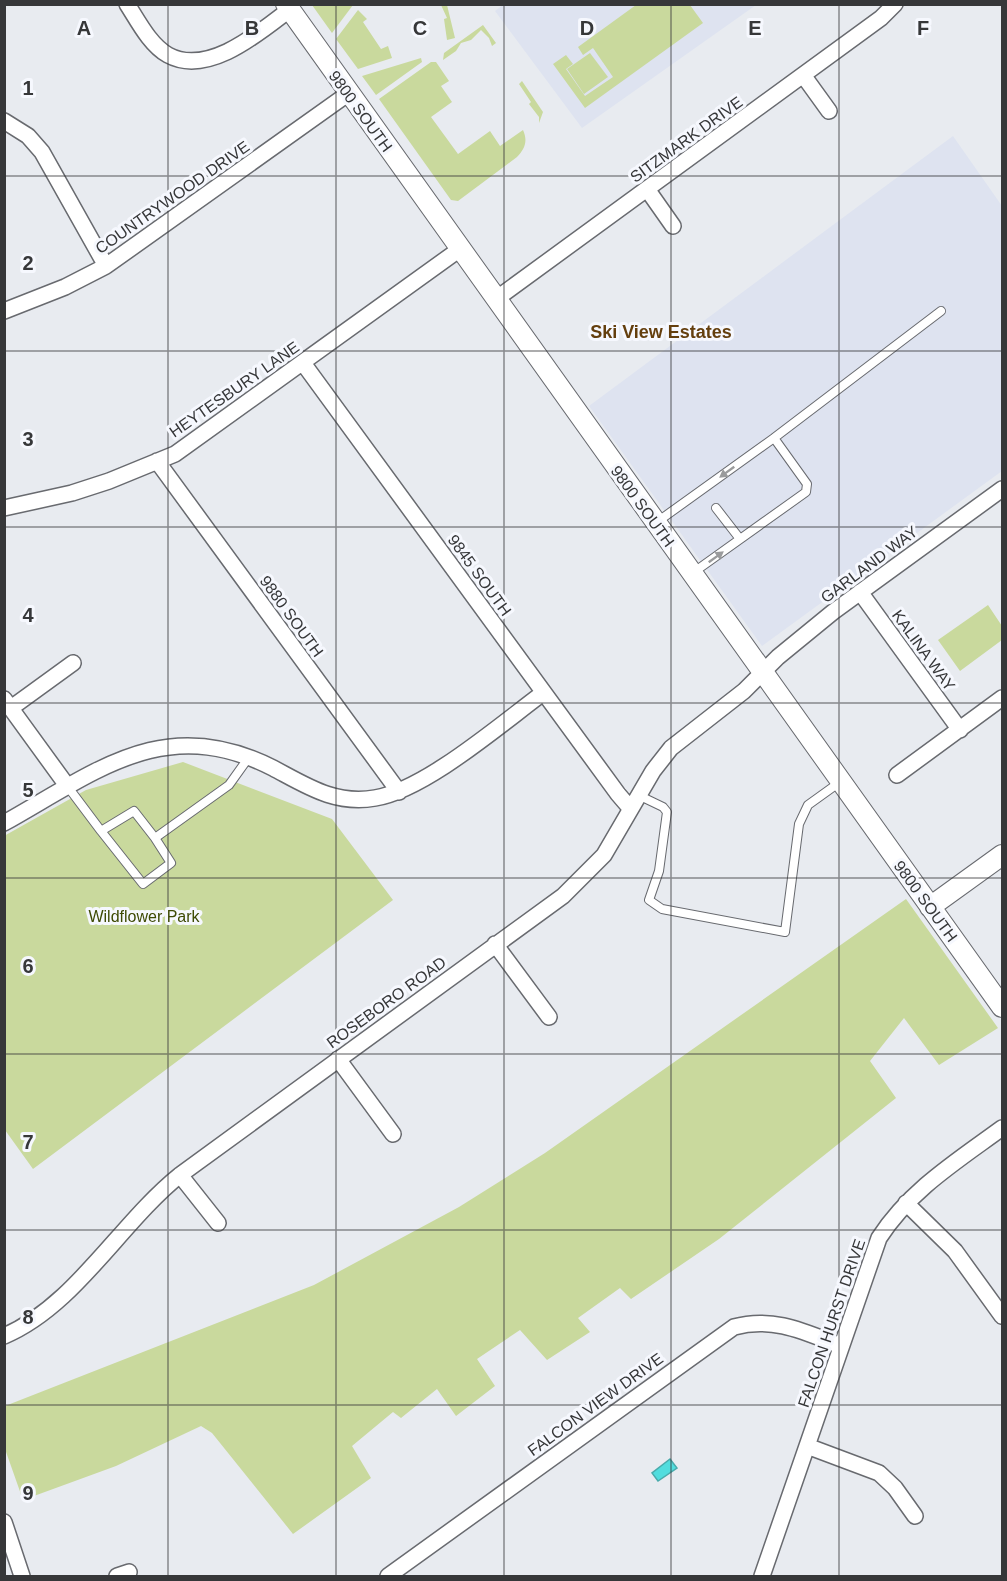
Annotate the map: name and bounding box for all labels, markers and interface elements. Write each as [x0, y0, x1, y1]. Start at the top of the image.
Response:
text: A [77, 17, 91, 39]
text: B [245, 17, 259, 39]
text: C [413, 17, 427, 39]
text: D [580, 17, 594, 39]
text: E [748, 17, 762, 39]
text: F [917, 17, 929, 39]
street label: 9800 SOUTH [325, 67, 396, 155]
text: 1 [22, 77, 34, 99]
street label: SITZMARK DRIVE [627, 93, 746, 186]
street label: COUNTRYWOOD DRIVE [92, 138, 252, 257]
text: 2 [22, 252, 34, 274]
district label: Ski View Estates [590, 322, 732, 342]
street label: HEYTESBURY LANE [166, 338, 302, 441]
text: 3 [22, 428, 34, 450]
street label: 9800 SOUTH [607, 462, 678, 550]
one-way arrow [719, 466, 735, 478]
street label: GARLAND WAY [818, 522, 921, 606]
street label: 9845 SOUTH [444, 531, 515, 619]
one-way arrow [708, 551, 723, 563]
street label: 9880 SOUTH [256, 572, 327, 660]
text: 4 [22, 604, 34, 626]
street label: KALINA WAY [889, 607, 959, 694]
text: 5 [22, 779, 34, 801]
street label: 9800 SOUTH [890, 857, 961, 945]
park label: Wildflower Park [88, 908, 201, 925]
street label: ROSEBORO ROAD [323, 953, 449, 1051]
text: 6 [22, 955, 34, 977]
text: 7 [22, 1131, 34, 1153]
street label: FALCON HURST DRIVE [795, 1237, 868, 1409]
text: 8 [22, 1306, 34, 1328]
street label: FALCON VIEW DRIVE [524, 1350, 666, 1459]
text: 9 [22, 1482, 34, 1504]

